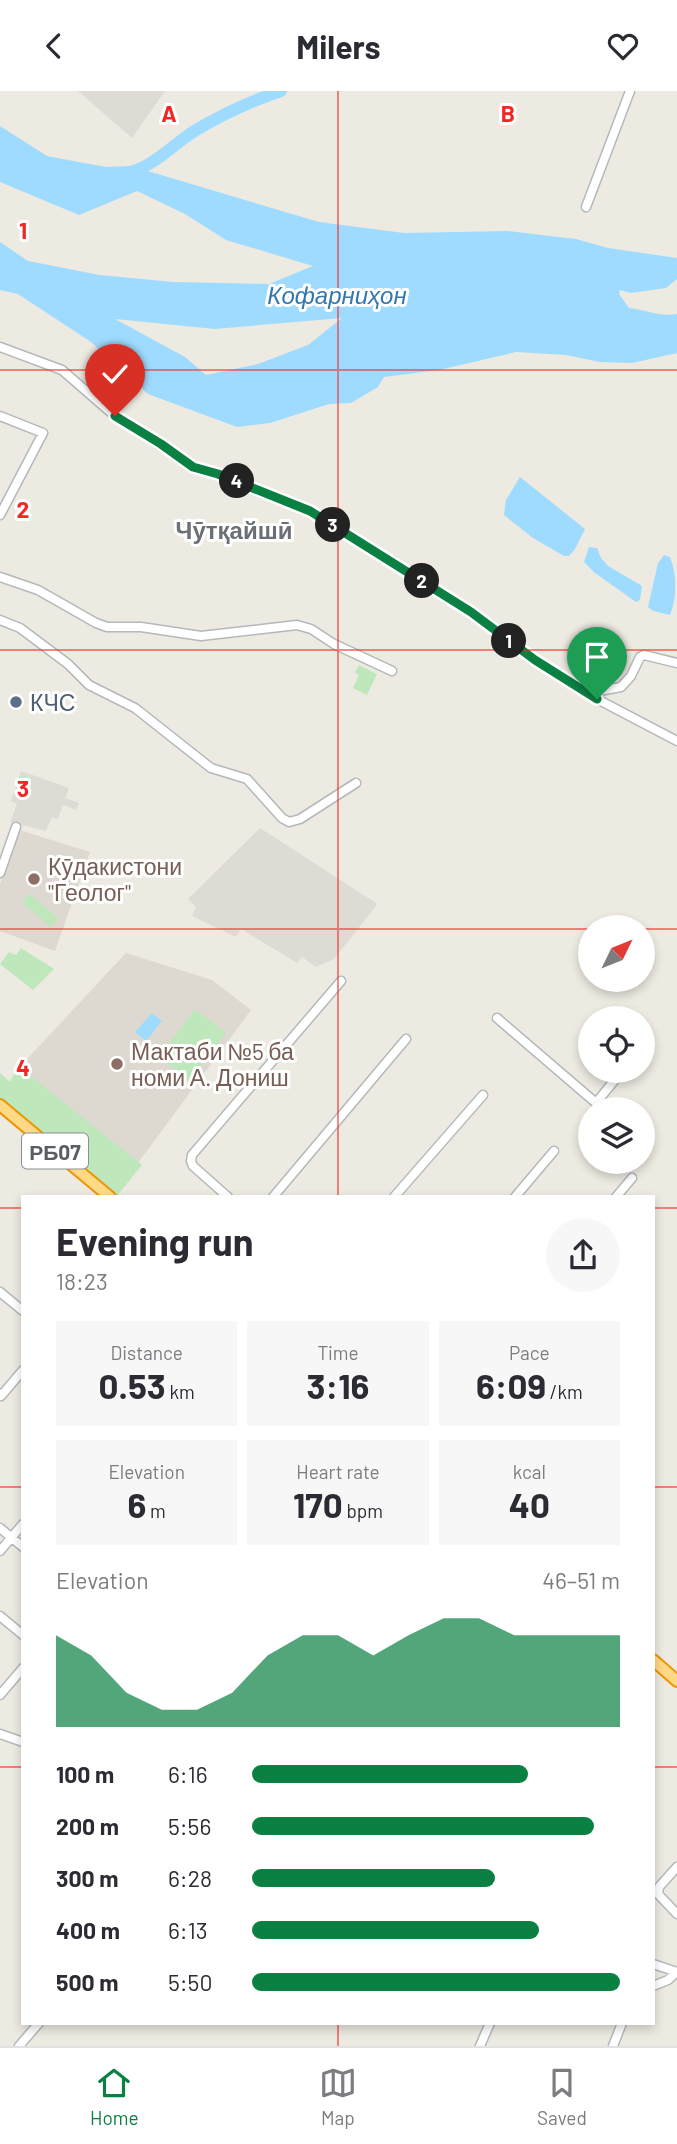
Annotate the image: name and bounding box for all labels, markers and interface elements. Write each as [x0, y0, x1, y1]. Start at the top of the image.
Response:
icon: back [35, 27, 73, 65]
text: Milers [296, 27, 381, 65]
icon: heart [604, 27, 642, 65]
text: A [161, 99, 177, 127]
text: B [501, 99, 515, 127]
text: 1 [19, 216, 27, 244]
water label: Кофарниҳон [267, 280, 407, 309]
pin [85, 344, 145, 416]
icon: check [96, 355, 134, 393]
pin: 4 [219, 463, 254, 499]
text: 4 [231, 469, 242, 492]
text: 2 [17, 495, 29, 523]
pin: 3 [316, 507, 350, 543]
text: 3 [327, 513, 338, 536]
district label: Чӯтқайшӣ [176, 515, 292, 544]
pin: 2 [404, 563, 440, 599]
text: 2 [416, 569, 427, 592]
pin: 1 [491, 623, 526, 659]
pin [567, 627, 627, 699]
text: 1 [505, 629, 512, 652]
icon: arrive [578, 638, 616, 676]
place label: КЧС [30, 688, 75, 716]
marker: КЧС [8, 694, 24, 710]
text: 3 [17, 774, 29, 802]
place label: Кӯдакистони "Геолог" [48, 852, 182, 906]
marker: Кӯдакистони "Геолог" [26, 871, 42, 887]
north arrow [578, 915, 654, 992]
map controls [578, 915, 655, 1174]
button: locate [578, 1006, 655, 1083]
place label: Мактаби №5 ба номи А. Дониш [131, 1037, 294, 1091]
text: 4 [16, 1053, 30, 1081]
marker: Мактаби №5 ба номи А. Дониш [109, 1056, 125, 1072]
button: layers [578, 1097, 655, 1174]
road number: РБ07 [22, 1133, 88, 1169]
text: Evening run [56, 1218, 254, 1264]
button: share [546, 1218, 620, 1292]
text: 18:23 [56, 1267, 108, 1295]
text: Distance [110, 1341, 183, 1364]
text: Time [317, 1341, 359, 1364]
text: Pace [509, 1341, 550, 1364]
text: 0.53 [99, 1364, 166, 1406]
text: 3:16 [307, 1364, 369, 1406]
text: 6:09 [476, 1364, 546, 1406]
text: km [166, 1380, 195, 1403]
text: /km [546, 1380, 583, 1403]
text: Elevation [108, 1460, 185, 1483]
text: Heart rate [296, 1460, 380, 1483]
text: kcal [513, 1460, 546, 1483]
text: 6 [128, 1483, 146, 1525]
text: 170 [293, 1483, 343, 1525]
text: 40 [509, 1483, 550, 1525]
text: m [146, 1499, 166, 1522]
text: bpm [343, 1499, 383, 1522]
text: Elevation [56, 1566, 149, 1594]
text: 46–51 m [542, 1566, 620, 1594]
text: 100 m [56, 1760, 114, 1788]
text: 6:16 [168, 1760, 208, 1788]
text: 200 m [56, 1812, 119, 1840]
text: 5:56 [168, 1812, 211, 1840]
text: 300 m [56, 1864, 118, 1892]
text: 6:28 [168, 1864, 212, 1892]
text: 400 m [56, 1916, 120, 1944]
text: 6:13 [168, 1916, 208, 1944]
text: 500 m [56, 1968, 118, 1996]
text: 5:50 [168, 1968, 212, 1996]
tab: Home [90, 2064, 139, 2129]
tab: Map [319, 2064, 357, 2129]
tab: Saved [537, 2064, 587, 2129]

